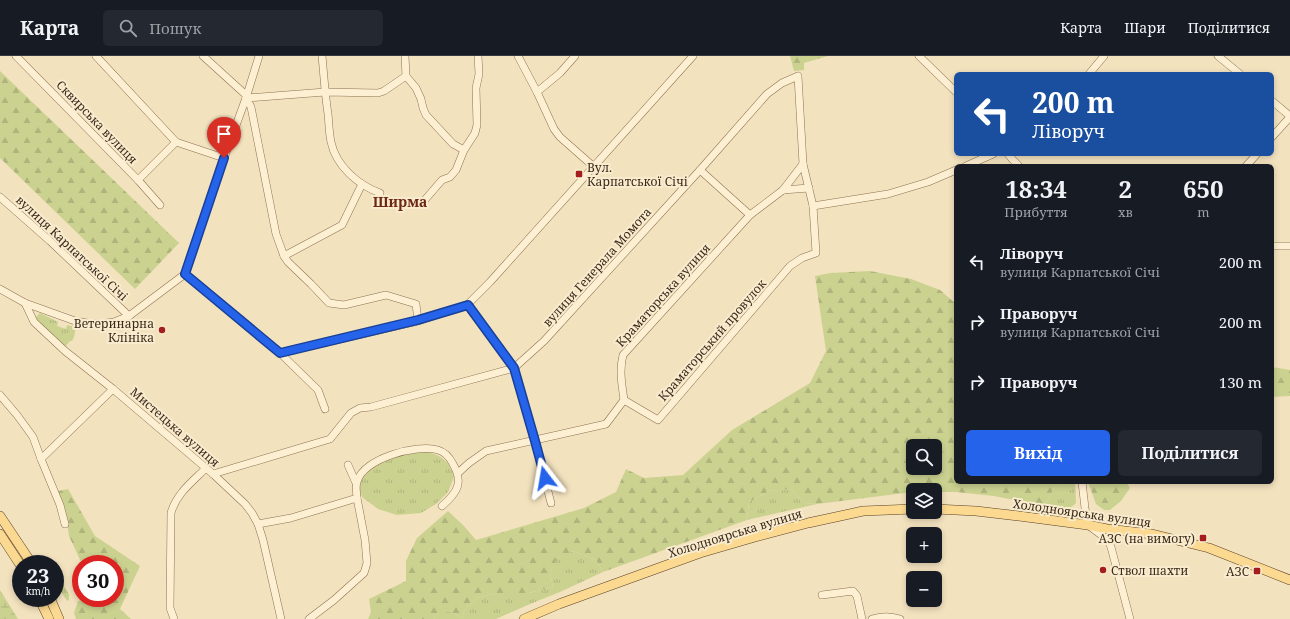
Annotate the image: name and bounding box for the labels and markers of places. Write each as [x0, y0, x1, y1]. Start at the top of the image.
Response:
pin [207, 117, 241, 158]
place label: Вул. Карпатської Січі [587, 159, 688, 190]
marker: Вул. Карпатської Січі [574, 169, 584, 179]
place label: Ветеринарна Клініка [74, 315, 154, 346]
marker: Ветеринарна Клініка [157, 325, 167, 335]
place label: АЗС (на вимогу) [1099, 530, 1195, 547]
marker: АЗС (на вимогу) [1198, 533, 1208, 543]
place label: Ствол шахти [1111, 562, 1188, 579]
place label: АЗС [1226, 563, 1249, 580]
marker: Ствол шахти [1098, 565, 1108, 575]
marker: АЗС [1252, 566, 1262, 576]

